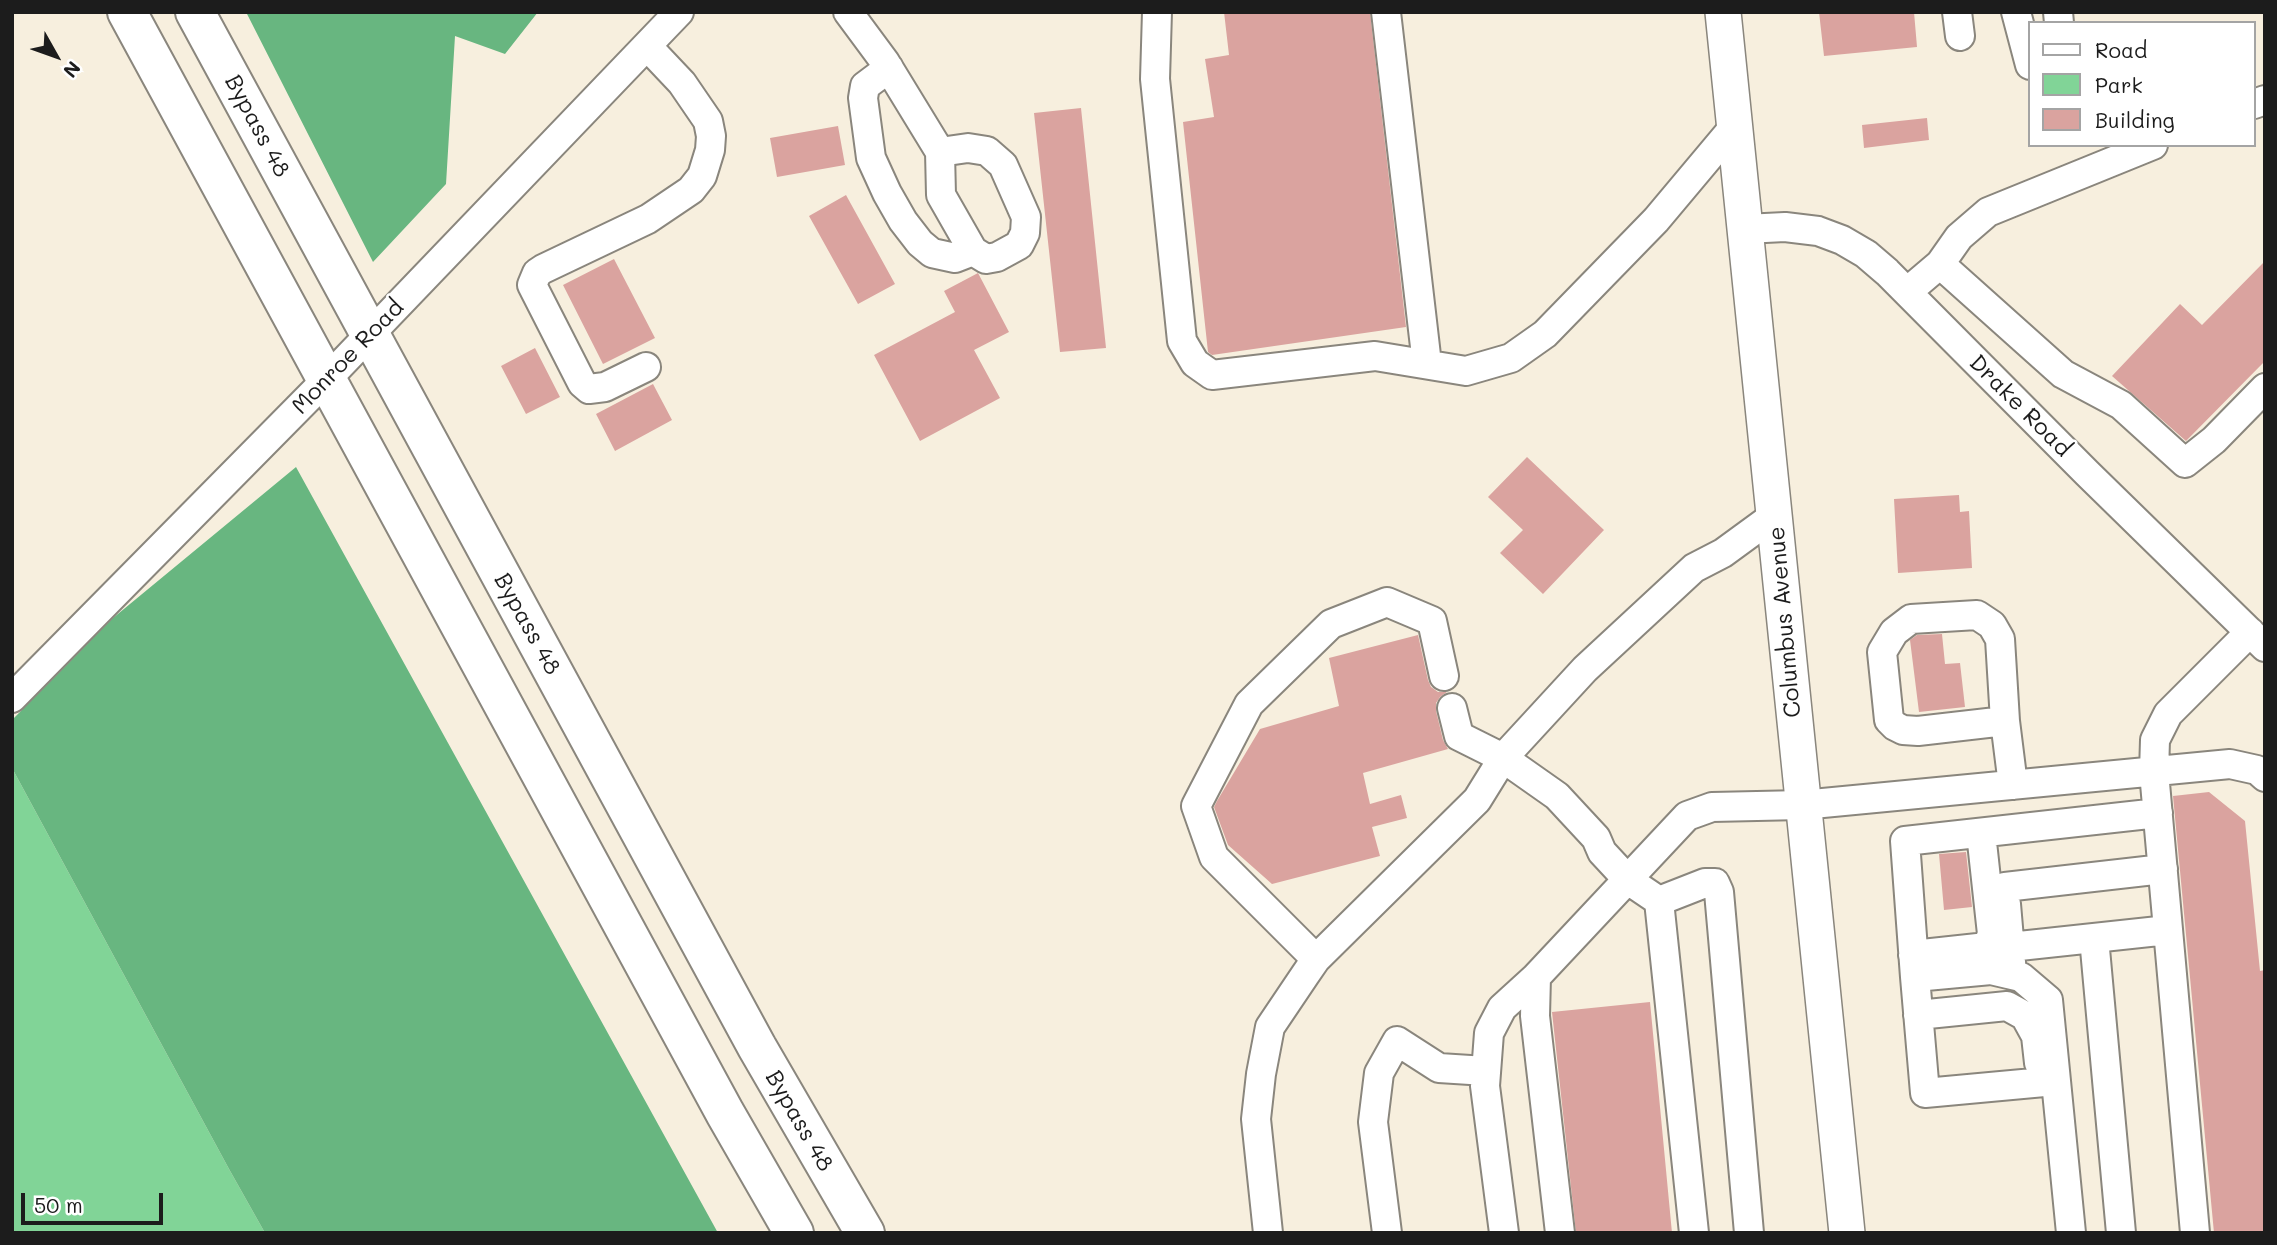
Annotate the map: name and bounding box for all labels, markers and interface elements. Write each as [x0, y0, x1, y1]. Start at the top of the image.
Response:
north arrow [21, 21, 91, 91]
legend [2028, 21, 2256, 147]
text: Road [2095, 36, 2147, 63]
text: N [58, 56, 87, 83]
street label: Bypass 48 [219, 70, 295, 182]
text: Park [2095, 71, 2143, 98]
text: Building [2095, 106, 2175, 133]
street label: Monroe Road [286, 294, 410, 420]
street label: Drake Road [1963, 349, 2077, 463]
street label: Columbus Avenue [1763, 525, 1807, 719]
street label: Bypass 48 [488, 568, 566, 680]
street label: Bypass 48 [759, 1066, 839, 1176]
scale bar [24, 1178, 166, 1222]
text: 50 m [34, 1191, 83, 1218]

